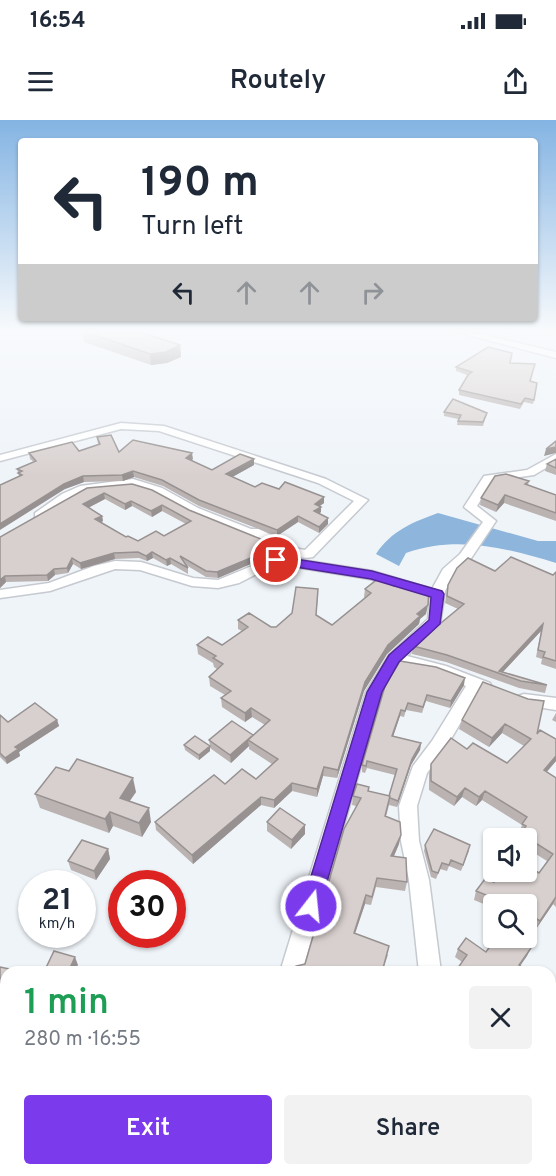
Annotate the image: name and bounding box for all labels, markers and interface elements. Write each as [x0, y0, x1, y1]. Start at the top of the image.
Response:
text: 16:54 [30, 8, 86, 35]
text: Routely [230, 64, 326, 98]
icon: menu [24, 65, 57, 98]
icon: share [499, 65, 532, 98]
text: 190 m [141, 158, 259, 211]
icon: left [42, 162, 120, 240]
text: Turn left [141, 210, 243, 244]
icon: left [167, 276, 200, 309]
icon: ahead [230, 276, 263, 309]
icon: ahead [293, 276, 326, 309]
icon: right [356, 276, 389, 309]
pin [250, 534, 301, 585]
icon: arrive [259, 543, 292, 576]
map controls [483, 828, 537, 948]
button: sound [483, 828, 537, 882]
speed limit sign: 30 [108, 870, 186, 948]
position arrow [279, 874, 343, 938]
text: 21 [42, 883, 72, 920]
button: search [483, 894, 537, 948]
text: km/h [39, 915, 75, 934]
text: 1 min [24, 981, 109, 1027]
button: close [469, 986, 532, 1049]
text: 280 m · 16:55 [24, 1027, 141, 1053]
button: Exit [24, 1095, 272, 1164]
button: Share [284, 1095, 532, 1164]

